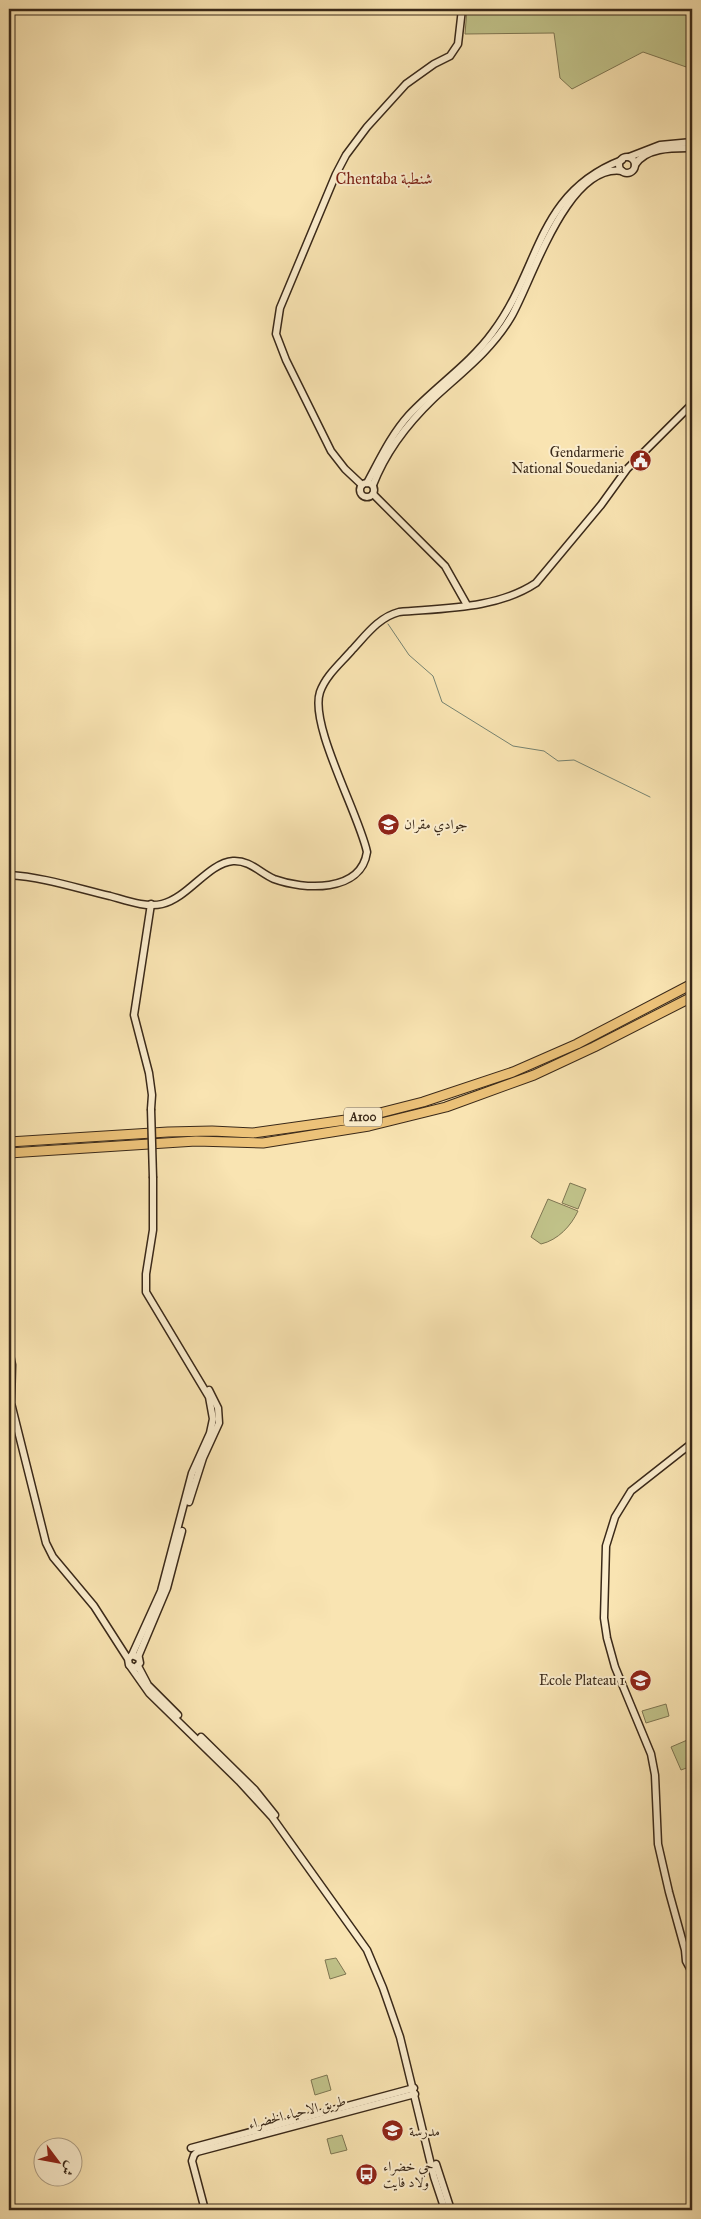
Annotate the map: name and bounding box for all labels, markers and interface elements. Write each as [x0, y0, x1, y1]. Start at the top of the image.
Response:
district label: Chentaba شنطبة [335, 169, 433, 188]
place label: Gendarmerie National Souedania [512, 444, 624, 477]
public building icon: Gendarmerie National Souedania [628, 448, 652, 472]
school or university icon: جوادي مقران [376, 812, 400, 836]
place label: جوادي مقران [404, 816, 468, 836]
road number: A100 [344, 1108, 382, 1126]
school or university icon: Ecole Plateau 1 [629, 1668, 653, 1692]
place label: Ecole Plateau 1 [539, 1672, 625, 1689]
street label: طريق الاحياء الخضراء [247, 2092, 348, 2134]
school or university icon: مدرسة [381, 2119, 405, 2143]
place label: مدرسة [409, 2123, 440, 2140]
north arrow [32, 2136, 82, 2186]
text: ش [58, 2158, 79, 2179]
place label: حي خضراء ولاد فايت [383, 2158, 434, 2191]
bus stop icon: حي خضراء ولاد فايت [355, 2162, 379, 2186]

